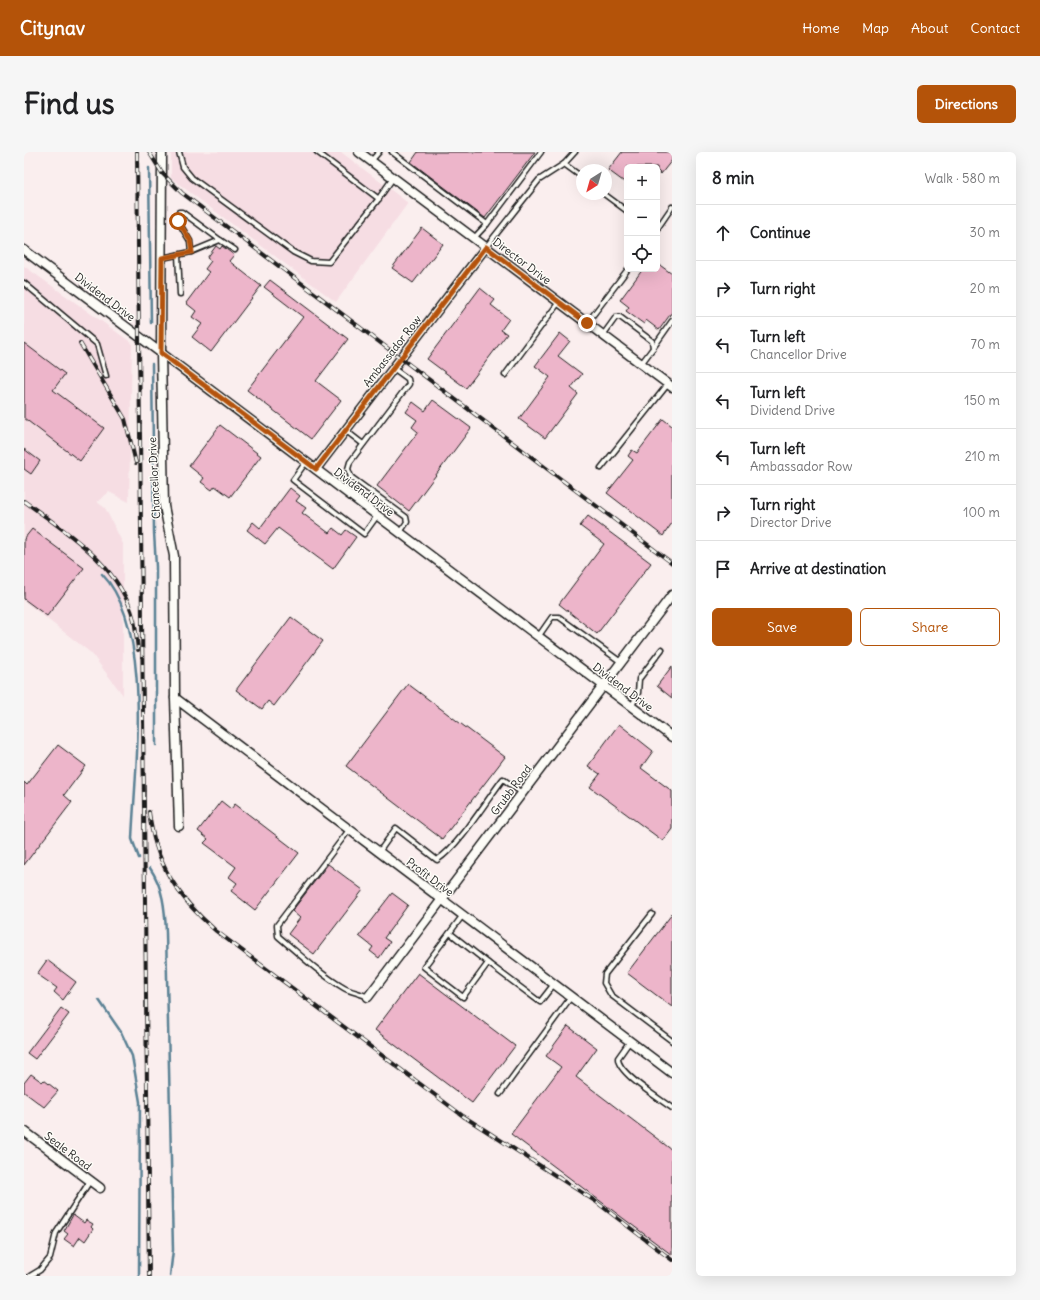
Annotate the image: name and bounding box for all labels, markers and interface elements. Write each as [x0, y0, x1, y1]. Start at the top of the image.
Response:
text: Citynav [20, 16, 85, 40]
text: Home [802, 19, 840, 37]
text: Map [862, 19, 889, 37]
text: About [911, 19, 949, 37]
text: Contact [971, 19, 1020, 37]
button: Directions [917, 85, 1016, 123]
text: Find us [24, 86, 115, 122]
north arrow [576, 164, 612, 200]
map controls [624, 164, 660, 272]
button: + [624, 164, 660, 200]
text: 8 min [712, 167, 754, 189]
text: Walk · 580 m [925, 170, 1000, 187]
button: − [624, 200, 660, 236]
route start [169, 212, 187, 230]
icon: ahead [712, 222, 734, 244]
text: Continue [750, 223, 811, 242]
text: 30 m [970, 224, 1000, 241]
street label: Director Drive [490, 235, 554, 287]
button: locate [624, 236, 660, 272]
street label: Dividend Drive [72, 270, 138, 324]
icon: right [712, 278, 734, 300]
text: Turn right [750, 279, 815, 298]
text: 20 m [970, 280, 1000, 297]
street label: Ambassador Row [360, 312, 424, 390]
route end [578, 314, 596, 332]
text: Turn left [750, 327, 805, 346]
icon: left [712, 334, 734, 356]
text: 70 m [971, 336, 1000, 353]
text: Chancellor Drive [750, 346, 847, 363]
text: Turn left [750, 383, 805, 402]
icon: left [712, 390, 734, 412]
text: 150 m [964, 392, 1000, 409]
text: Dividend Drive [750, 402, 835, 419]
street label: Chancellor Drive [145, 437, 163, 519]
text: Turn left [750, 439, 805, 458]
icon: left [712, 446, 734, 468]
text: 210 m [965, 448, 1000, 465]
text: Ambassador Row [750, 458, 853, 475]
street label: Dividend Drive [331, 465, 397, 519]
text: Turn right [750, 495, 815, 514]
icon: right [712, 502, 734, 524]
text: 100 m [963, 504, 1000, 521]
text: Director Drive [750, 514, 832, 531]
icon: arrive [712, 558, 734, 580]
text: Arrive at destination [750, 559, 886, 578]
button: Save [712, 608, 852, 646]
button: Share [860, 608, 1000, 646]
street label: Dividend Drive [590, 660, 656, 714]
street label: Grubb Road [488, 762, 535, 818]
street label: Profit Drive [404, 855, 456, 899]
street label: Seale Road [42, 1129, 95, 1173]

